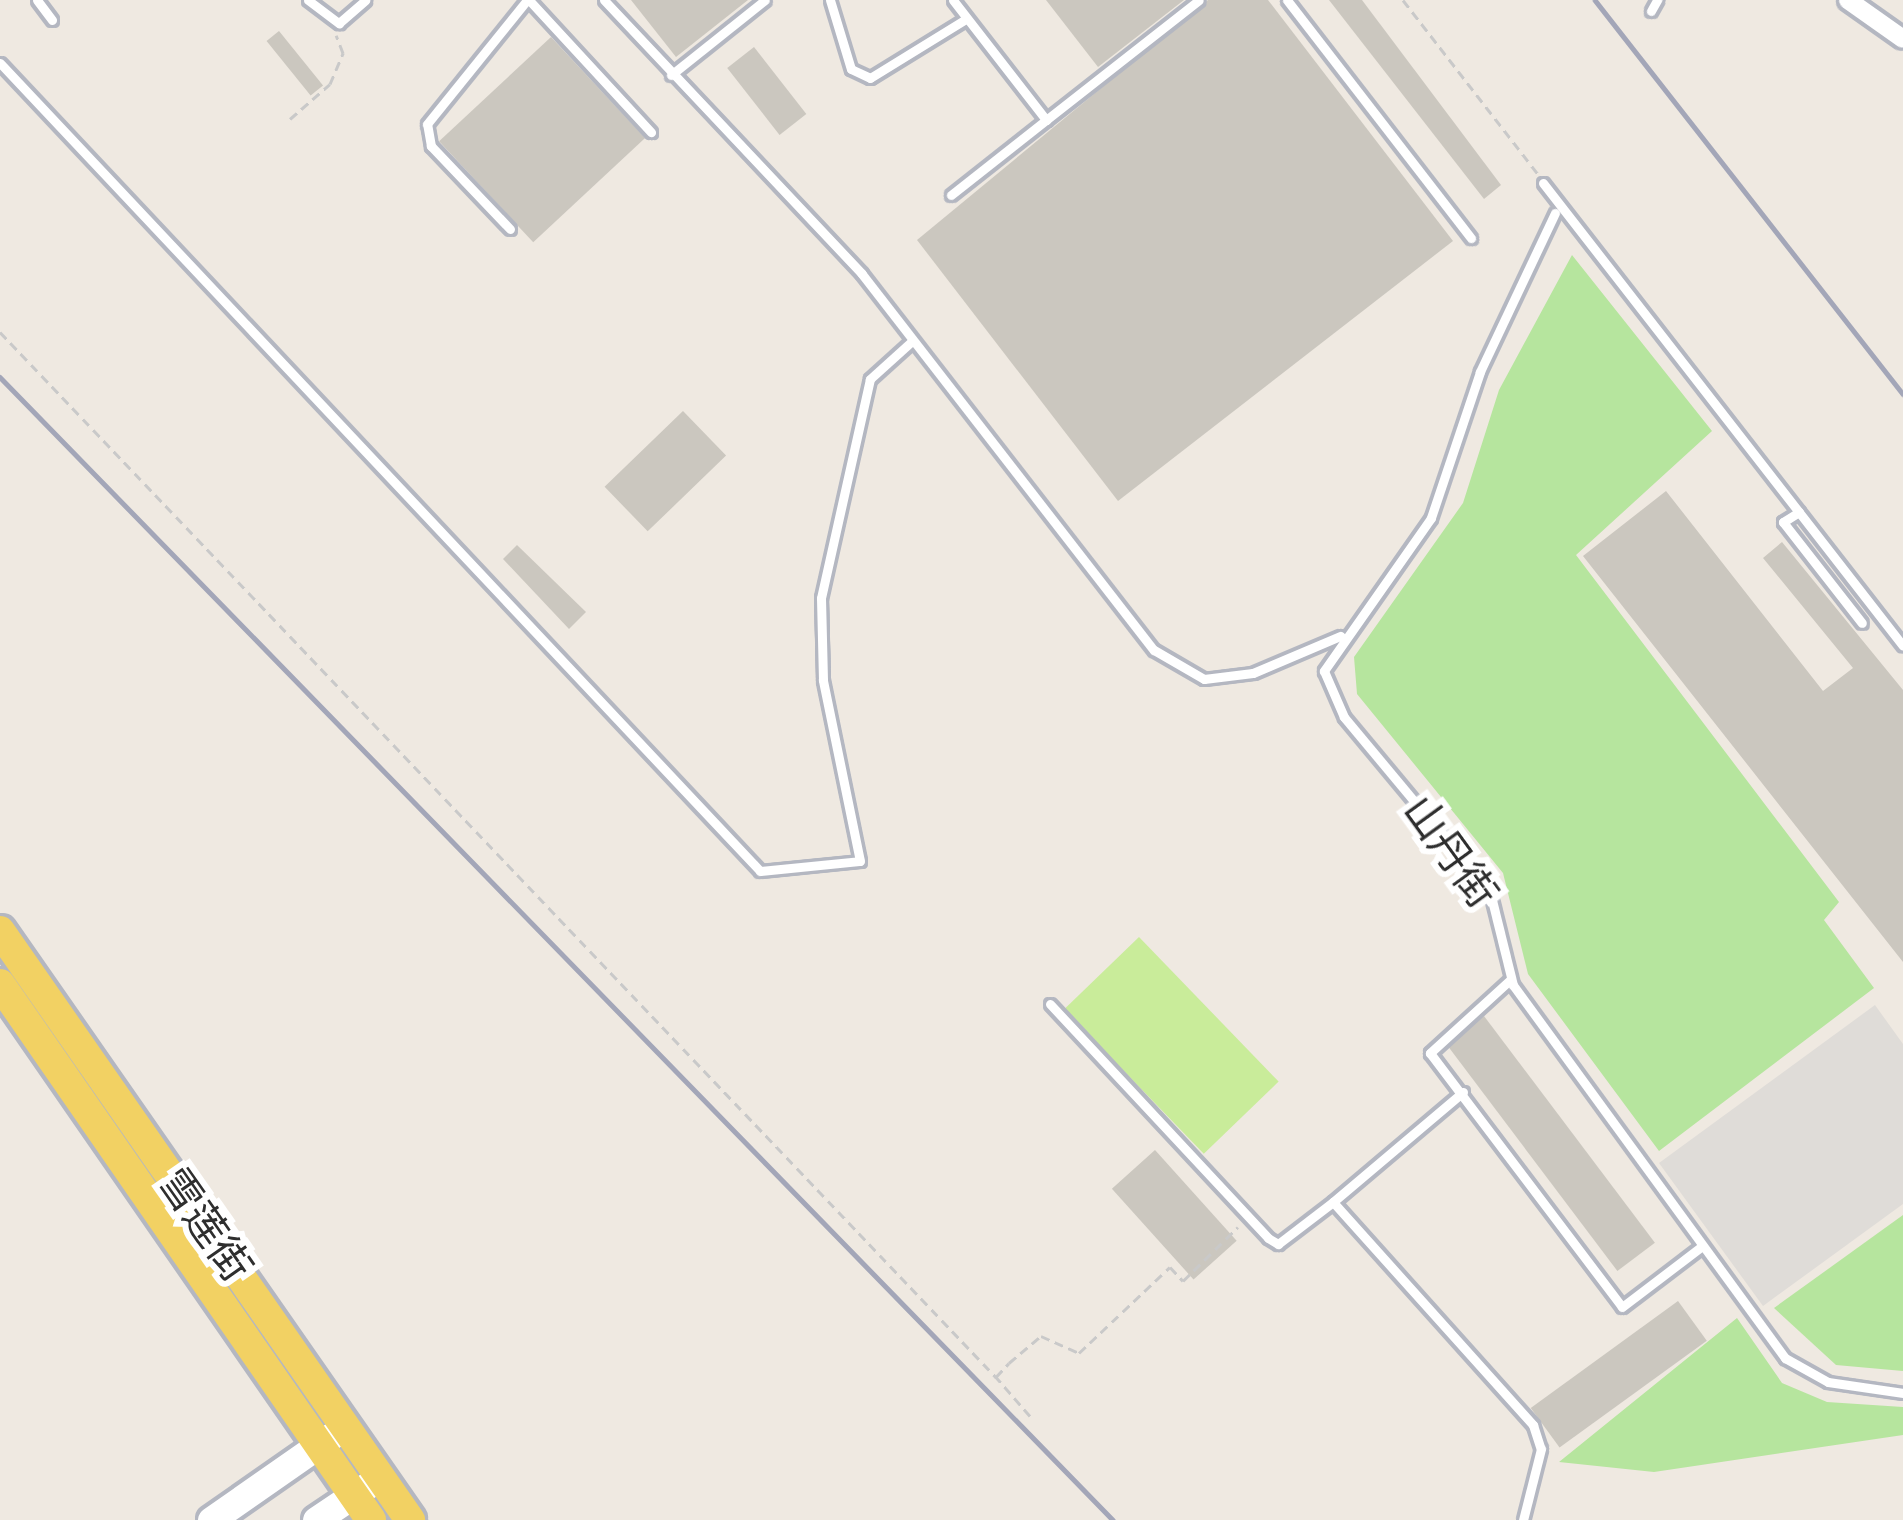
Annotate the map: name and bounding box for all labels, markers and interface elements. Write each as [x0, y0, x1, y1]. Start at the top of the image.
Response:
street label: 山丹街 [1393, 786, 1507, 918]
street label: 雪莲街 [148, 1159, 262, 1291]

